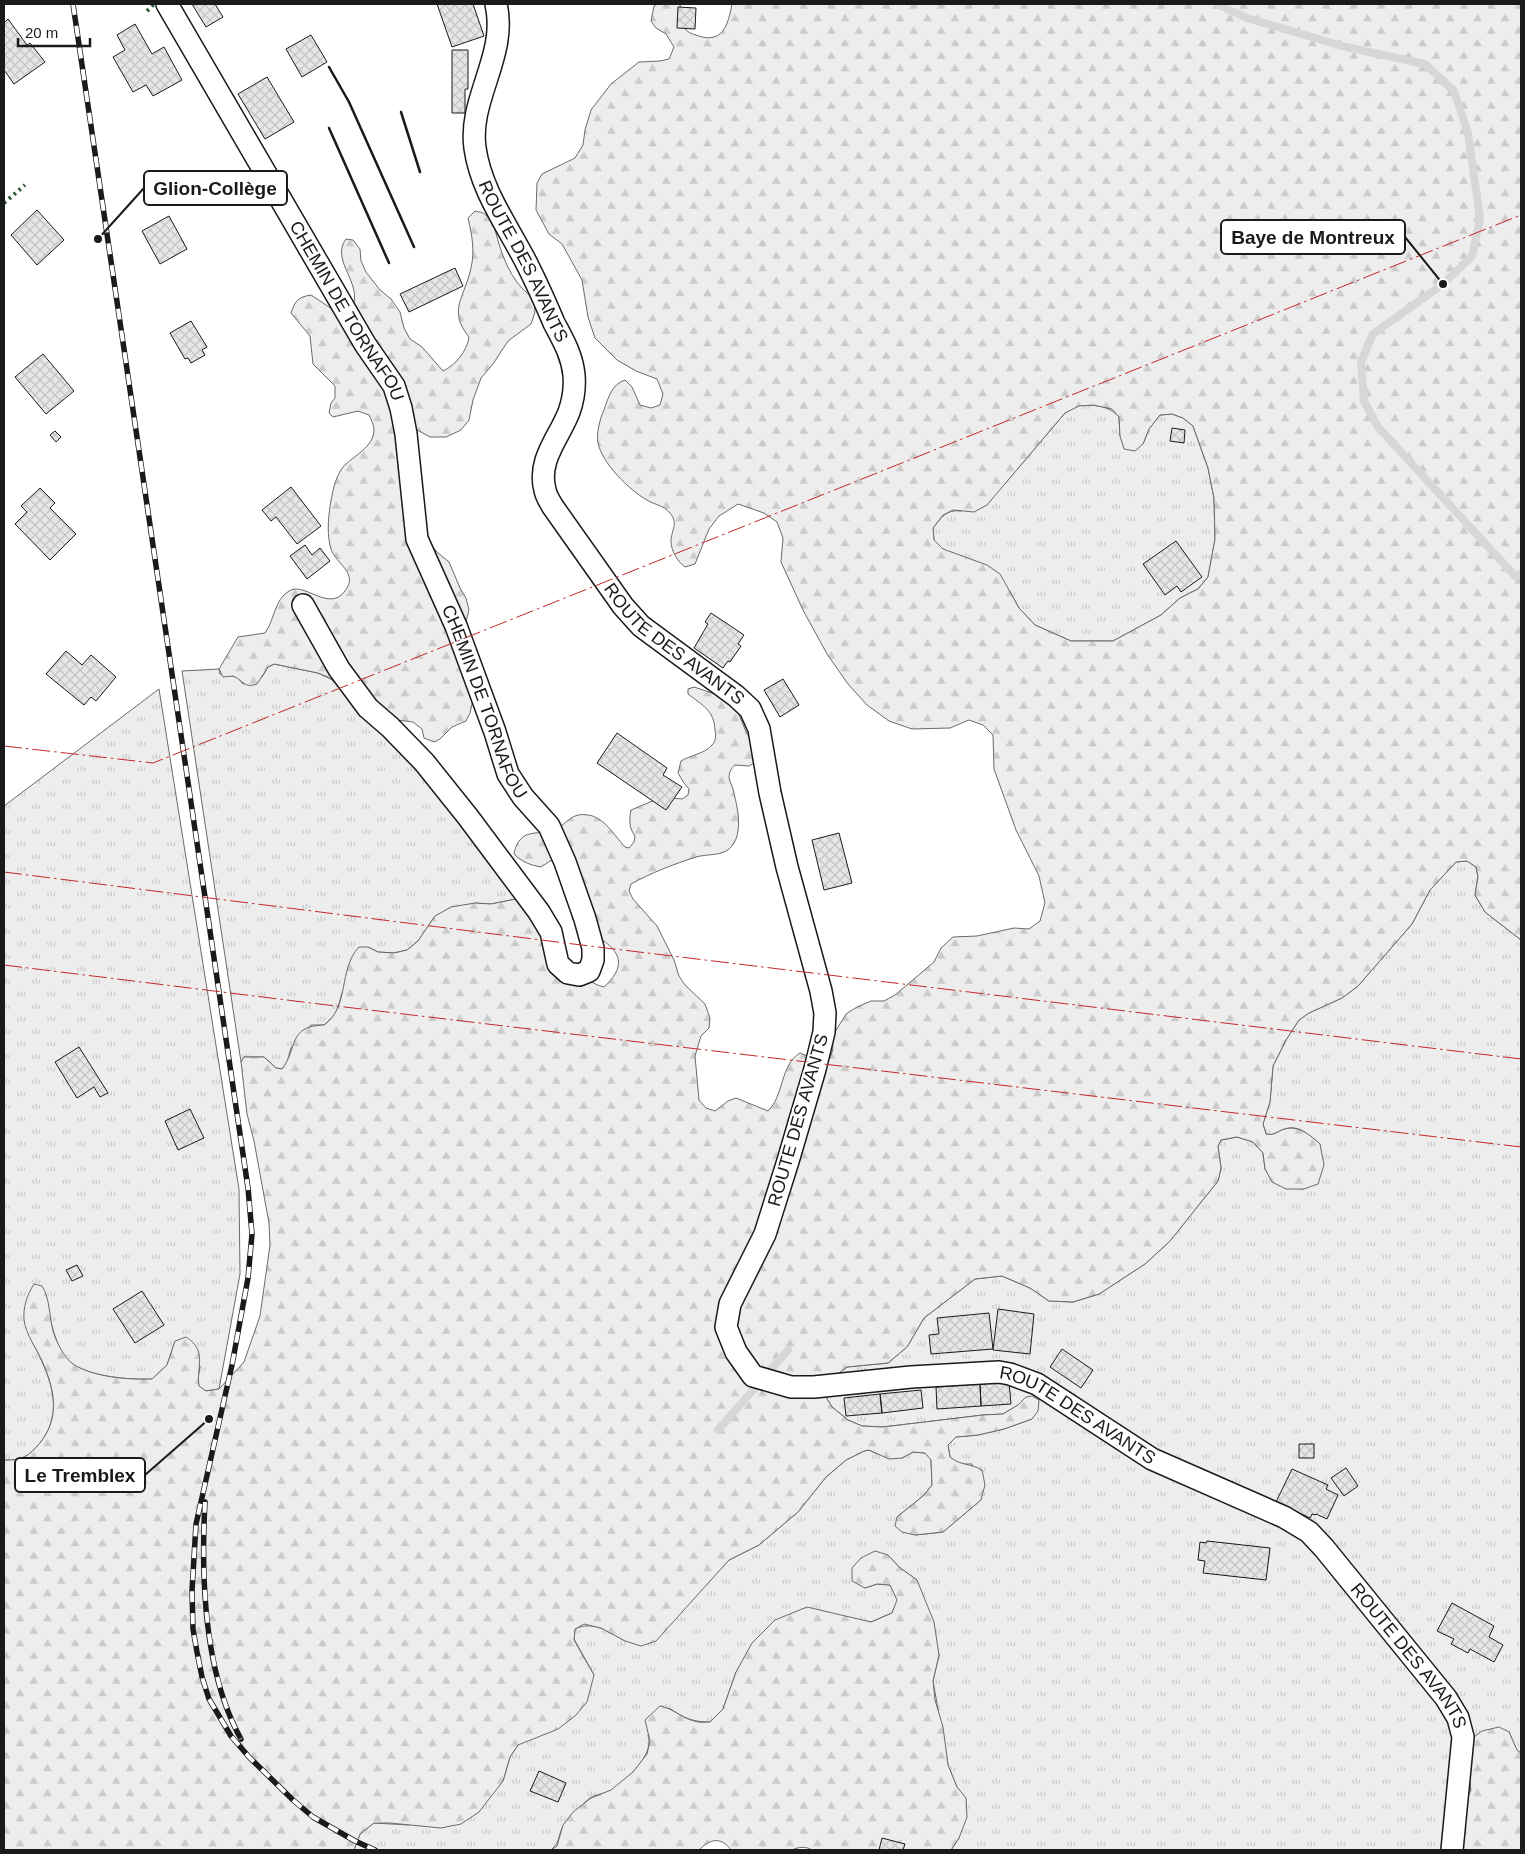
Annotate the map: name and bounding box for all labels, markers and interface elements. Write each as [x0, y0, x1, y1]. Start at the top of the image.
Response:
scale bar [18, 15, 90, 47]
text: 20 m [25, 24, 58, 41]
callout: Glion-Collège [144, 171, 287, 205]
street label: ROUTE DES AVANTS [475, 177, 572, 346]
text: Glion-Collège [153, 178, 277, 199]
street label: CHEMIN DE TORNAFOU [286, 217, 408, 403]
callout: Baye de Montreux [1221, 220, 1405, 254]
text: Baye de Montreux [1231, 227, 1395, 248]
street label: ROUTE DES AVANTS [600, 579, 749, 709]
street label: CHEMIN DE TORNAFOU [438, 602, 531, 802]
street label: ROUTE DES AVANTS [764, 1032, 832, 1208]
street label: ROUTE DES AVANTS [998, 1362, 1159, 1469]
callout: Le Tremblex [15, 1458, 145, 1492]
text: Le Tremblex [25, 1465, 136, 1486]
street label: ROUTE DES AVANTS [1347, 1579, 1470, 1730]

